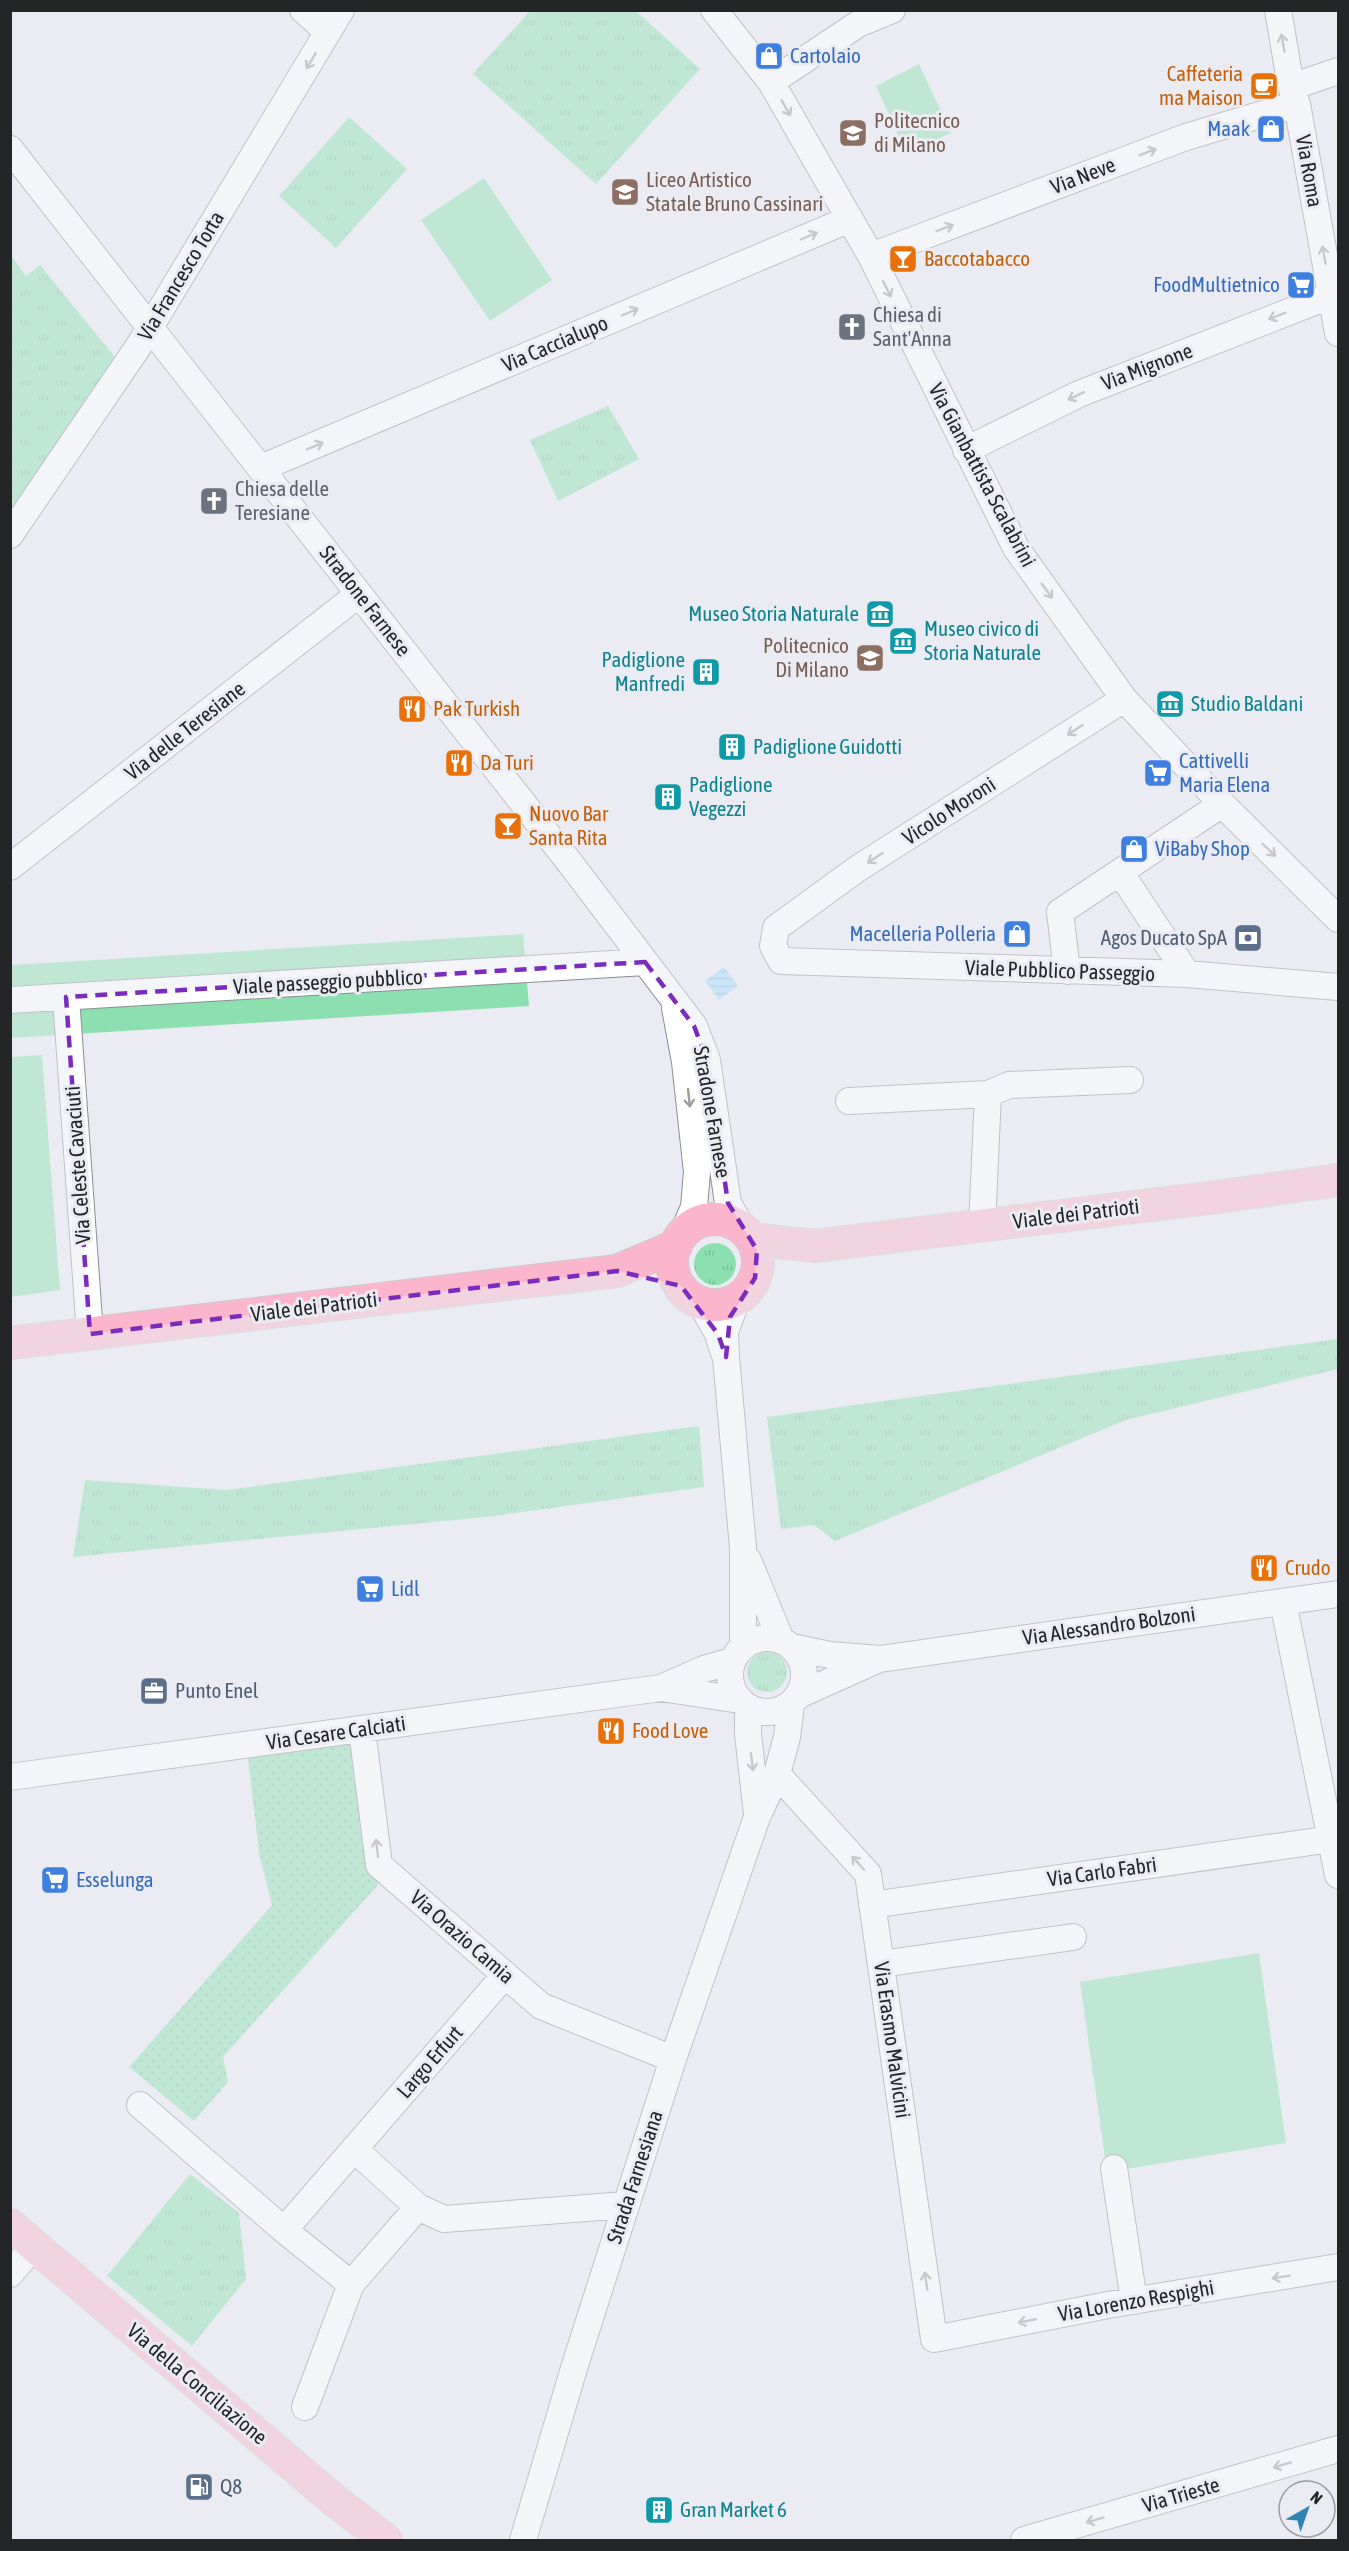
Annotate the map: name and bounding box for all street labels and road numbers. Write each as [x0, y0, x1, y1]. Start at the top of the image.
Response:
street label: Via Roma [1292, 133, 1328, 209]
street label: Via Neve [1047, 152, 1118, 198]
street label: Via Francesco Torta [132, 207, 228, 344]
street label: Via Caccialupo [498, 310, 611, 376]
street label: Via Mignone [1098, 338, 1196, 394]
street label: Via Gianbattista Scalabrini [924, 379, 1041, 570]
street label: Stradone Farnese [315, 540, 416, 660]
street label: Via delle Teresiane [120, 676, 249, 784]
street label: Vicolo Moroni [898, 771, 999, 849]
street label: Viale Pubblico Passeggio [965, 955, 1156, 985]
street label: Viale passeggio pubblico [232, 964, 423, 998]
street label: Stradone Farnese [690, 1044, 736, 1180]
street label: Via Celeste Cavaciuti [60, 1085, 94, 1245]
street label: Viale dei Patrioti [1011, 1193, 1141, 1233]
street label: Viale dei Patrioti [249, 1286, 379, 1326]
street label: Via Alessandro Bolzoni [1021, 1601, 1197, 1649]
street label: Via Cesare Calciati [265, 1710, 407, 1754]
street label: Via Carlo Fabri [1046, 1851, 1158, 1891]
street label: Via Orazio Camia [406, 1885, 519, 1988]
street label: Via Erasmo Malvicini [870, 1960, 916, 2120]
street label: Largo Erfurt [391, 2020, 467, 2102]
street label: Strada Farnesiana [601, 2107, 667, 2246]
street label: Via Lorenzo Respighi [1056, 2274, 1216, 2326]
street label: Via della Conciliazione [123, 2318, 272, 2449]
street label: Via Trieste [1139, 2472, 1222, 2516]

